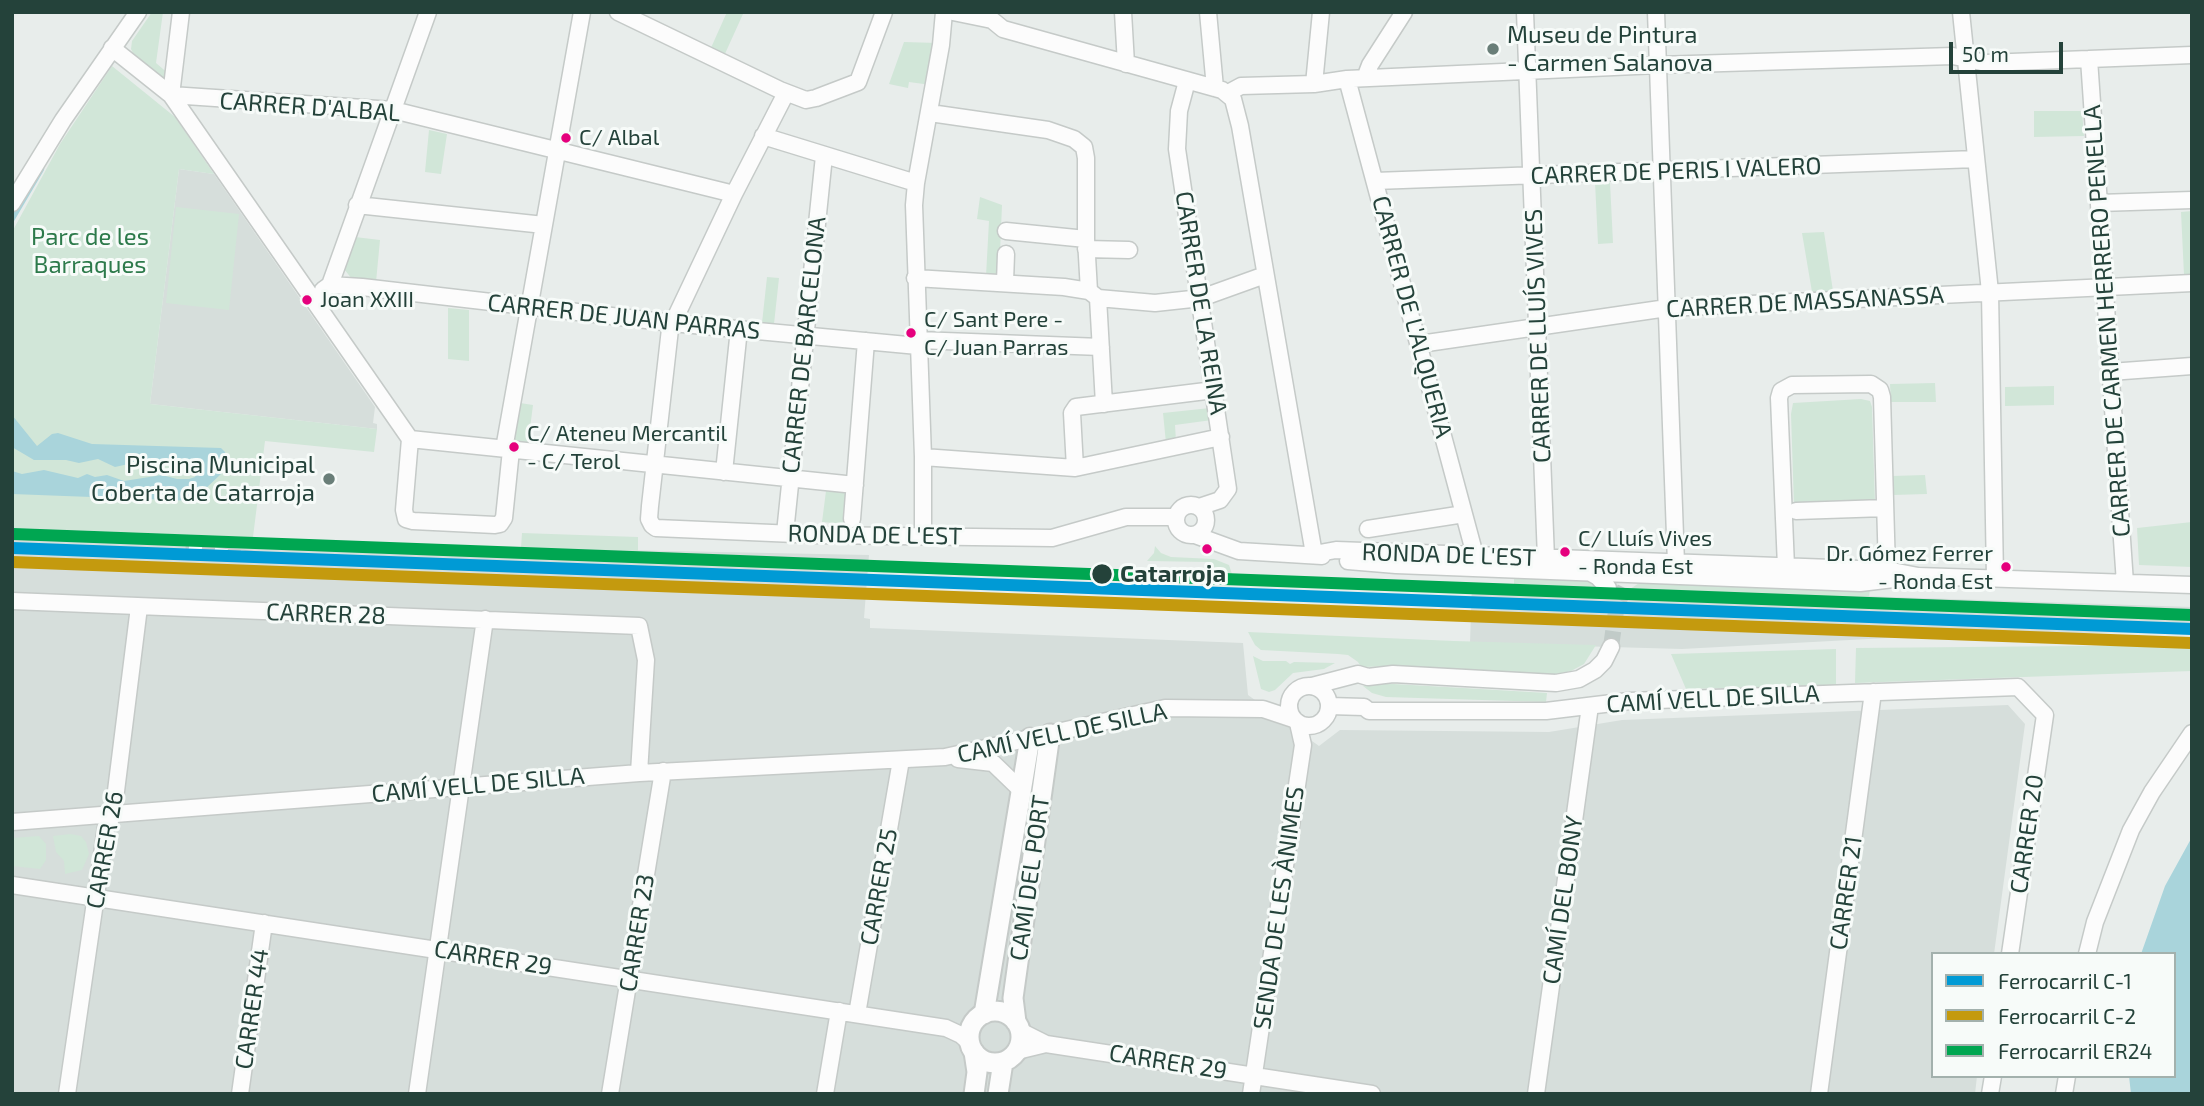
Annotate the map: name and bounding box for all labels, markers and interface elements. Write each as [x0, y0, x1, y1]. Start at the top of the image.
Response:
place label: Museu de Pintura - Carmen Salanova [1507, 21, 1713, 77]
scale bar [1952, 28, 2066, 72]
marker: Museu de Pintura - Carmen Salanova [1485, 41, 1501, 57]
text: 50 m [1962, 41, 2009, 66]
street label: CARRER D'ALBAL [219, 86, 401, 128]
street label: CARRER DE CARMEN HERRERO PENELLA [2078, 104, 2136, 538]
place label: C/ Albal [579, 125, 659, 151]
marker: C/ Albal [559, 131, 573, 145]
street label: CARRER DE PERIS I VALERO [1530, 152, 1822, 190]
street label: CARRER DE LA REINA [1169, 189, 1233, 417]
street label: CARRER DE L'ALQUERIA [1366, 193, 1458, 441]
street label: CARRER DE LLUÍS VIVES [1519, 208, 1557, 464]
street label: CARRER DE BARCELONA [776, 215, 832, 475]
park label: Parc de les Barraques [31, 223, 149, 279]
street label: CARRER DE MASSANASSA [1665, 280, 1945, 324]
place label: Joan XXIII [320, 287, 414, 313]
street label: CARRER DE JUAN PARRAS [486, 288, 762, 346]
marker: Joan XXIII [300, 293, 314, 307]
place label: C/ Sant Pere - C/ Juan Parras [924, 307, 1068, 358]
marker: C/ Sant Pere - C/ Juan Parras [904, 326, 918, 340]
place label: C/ Ateneu Mercantil - C/ Terol [527, 421, 727, 472]
marker: C/ Ateneu Mercantil - C/ Terol [507, 440, 521, 454]
place label: Piscina Municipal Coberta de Catarroja [91, 451, 315, 507]
marker: Piscina Municipal Coberta de Catarroja [321, 471, 337, 487]
street label: RONDA DE L'EST [787, 519, 963, 551]
place label: C/ Lluís Vives - Ronda Est [1578, 526, 1712, 578]
street label: RONDA DE L'EST [1361, 538, 1537, 572]
place label: Dr. Gómez Ferrer - Ronda Est [1826, 541, 1993, 592]
unlabelled marker [1200, 542, 1214, 556]
marker: C/ Lluís Vives - Ronda Est [1558, 545, 1572, 559]
place label: Catarroja [1120, 560, 1226, 588]
marker: Dr. Gómez Ferrer - Ronda Est [1999, 560, 2013, 574]
marker: Catarroja [1090, 562, 1114, 586]
street label: CARRER 28 [266, 598, 386, 630]
street label: CAMÍ VELL DE SILLA [1606, 679, 1820, 719]
street label: CAMÍ VELL DE SILLA [955, 697, 1169, 769]
street label: CAMÍ VELL DE SILLA [370, 761, 586, 809]
street label: CARRER 20 [2004, 773, 2050, 895]
street label: SENDA DE LES ÀNIMES [1248, 785, 1310, 1031]
street label: CARRER 26 [80, 789, 130, 911]
street label: CAMÍ DEL PORT [1004, 793, 1056, 963]
street label: CAMÍ DEL BONY [1537, 814, 1589, 986]
street label: CARRER 25 [855, 826, 903, 948]
street label: CARRER 21 [1824, 834, 1868, 952]
street label: CARRER 23 [613, 872, 661, 994]
street label: CARRER 29 [432, 934, 554, 982]
street label: CARRER 44 [229, 947, 275, 1071]
legend [1931, 952, 2176, 1078]
text: Ferrocarril C-1 [1998, 968, 2132, 993]
text: Ferrocarril C-2 [1998, 1003, 2136, 1028]
street label: CARRER 29 [1107, 1038, 1229, 1086]
text: Ferrocarril ER24 [1998, 1038, 2152, 1063]

